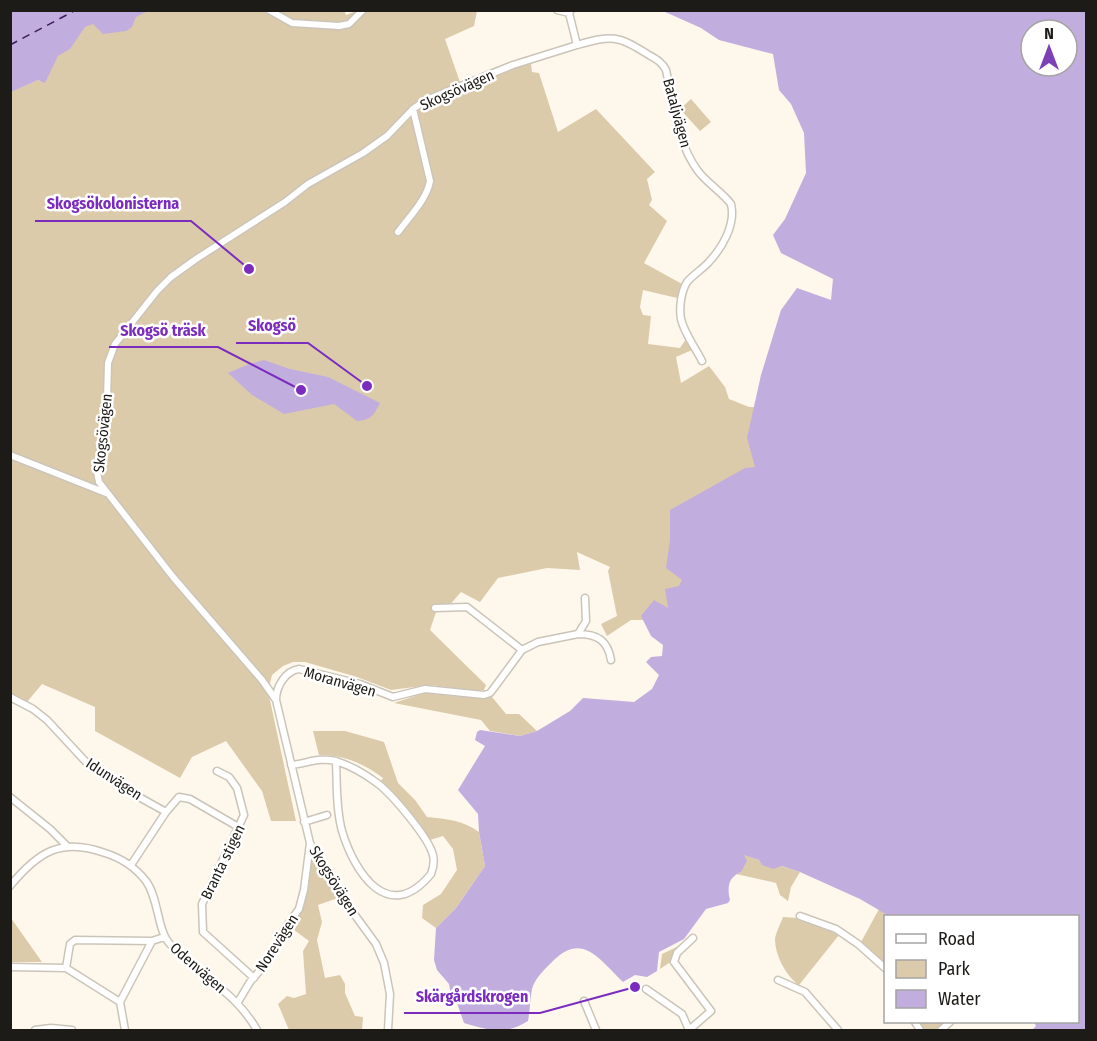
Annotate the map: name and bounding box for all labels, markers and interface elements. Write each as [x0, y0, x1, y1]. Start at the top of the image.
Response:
north arrow [1019, 18, 1079, 78]
text: N [1044, 24, 1054, 43]
street label: Skogsövägen [417, 66, 497, 114]
street label: Bataljvägen [659, 76, 695, 150]
callout: Skogsökolonisterna [35, 187, 191, 221]
text: Skogsökolonisterna [47, 194, 179, 213]
callout: Skogsö [236, 309, 308, 343]
callout: Skogsö träsk [109, 313, 218, 347]
text: Skogsö [248, 316, 297, 335]
text: Skogsö träsk [120, 321, 207, 340]
street label: Skogsövägen [90, 393, 116, 473]
street label: Moranvägen [302, 663, 378, 701]
street label: Idunvägen [83, 754, 145, 804]
street label: Branta stigen [197, 822, 249, 902]
street label: Skogsövägen [305, 843, 363, 919]
street label: Norevägen [252, 911, 302, 975]
legend [884, 915, 1079, 1023]
text: Road [938, 928, 975, 950]
street label: Odenvägen [166, 939, 230, 997]
text: Park [938, 958, 971, 980]
callout: Skärgårdskrogen [404, 979, 540, 1013]
text: Skärgårdskrogen [416, 987, 528, 1006]
text: Water [938, 988, 981, 1010]

